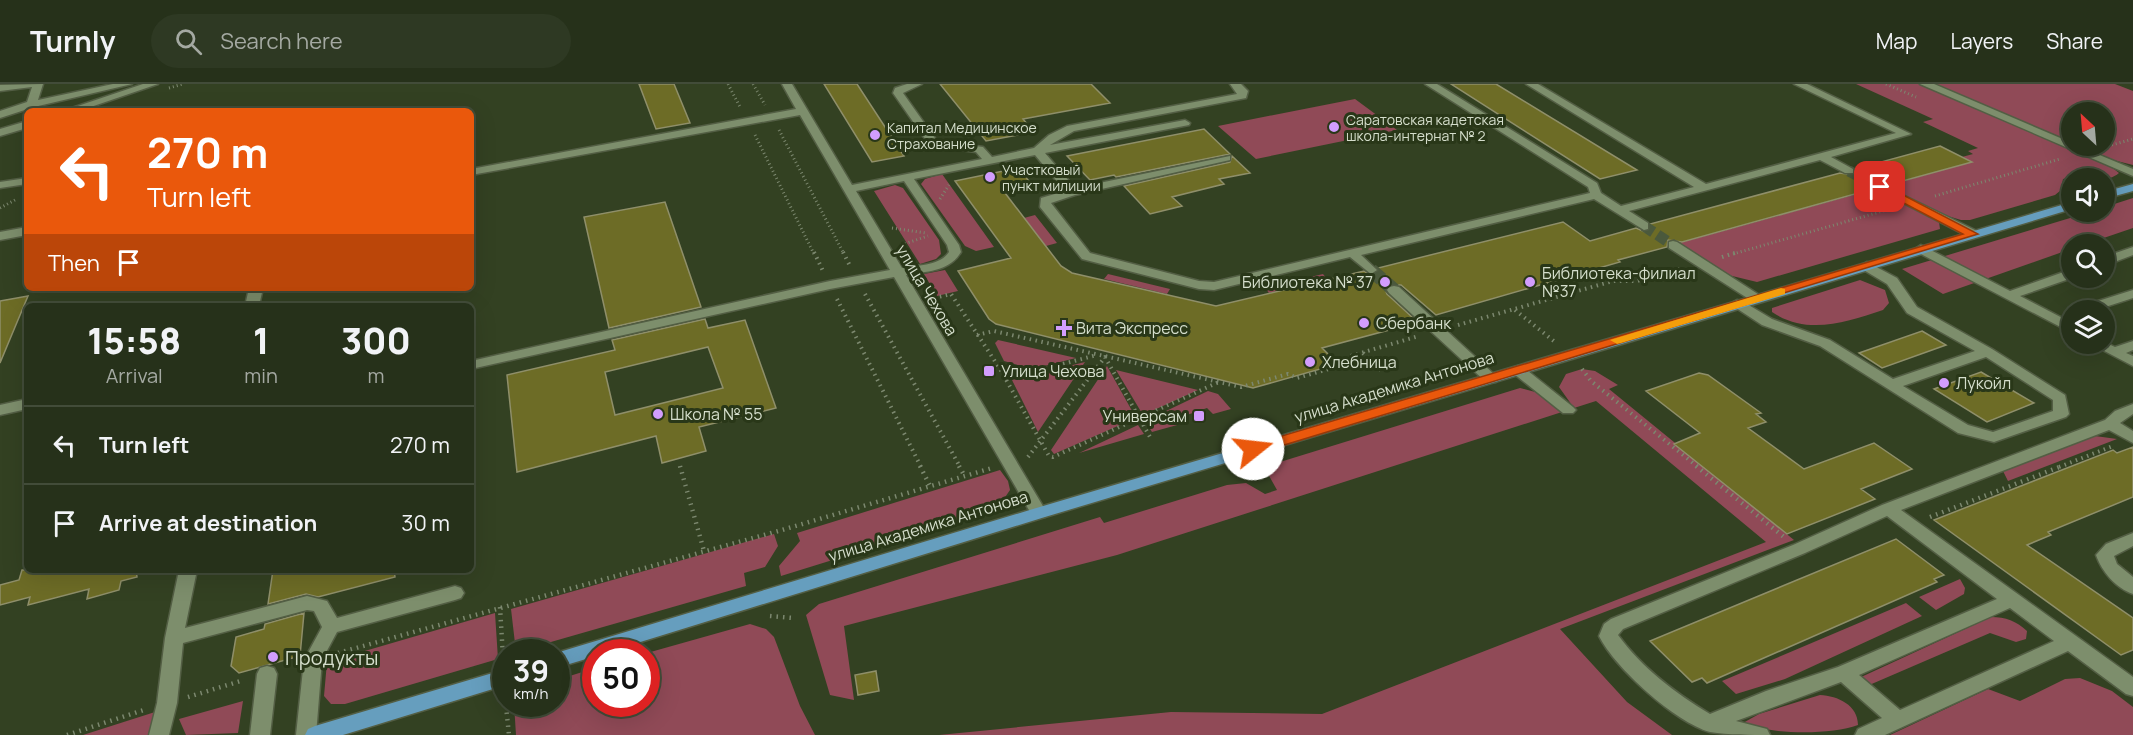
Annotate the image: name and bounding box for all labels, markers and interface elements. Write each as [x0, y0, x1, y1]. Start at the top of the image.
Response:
search box [151, 14, 571, 68]
text: Turnly [30, 22, 115, 60]
icon: search [172, 25, 205, 58]
text: Search here [220, 26, 343, 56]
text: Map [1876, 27, 1917, 55]
text: Layers [1950, 27, 2013, 55]
text: Share [2046, 27, 2103, 55]
north arrow [2061, 102, 2115, 156]
map controls [2061, 102, 2115, 354]
place label: Саратовская кадетская школа-интернат № 2 [1346, 110, 1504, 145]
place label: Капитал Медицинское Страхование [887, 118, 1037, 153]
marker: Саратовская кадетская школа-интернат № 2 [1327, 120, 1341, 134]
text: 270 m [147, 123, 268, 181]
marker: Капитал Медицинское Страхование [868, 128, 882, 142]
icon: left [48, 132, 126, 210]
place label: Участковый пункт милиции [1002, 160, 1101, 195]
pin [1854, 161, 1905, 212]
button: sound [2061, 168, 2115, 222]
marker: Участковый пункт милиции [983, 170, 997, 184]
icon: arrive [1863, 170, 1896, 203]
text: Turn left [147, 178, 251, 215]
button: search [2061, 234, 2115, 288]
street label: улица Чехова [891, 240, 963, 340]
icon: arrive [112, 246, 145, 279]
text: Then [48, 248, 100, 278]
place label: Библиотека-филиал №37 [1542, 262, 1696, 302]
place label: Библиотека № 37 [1242, 271, 1373, 293]
marker: Библиотека № 37 [1378, 275, 1392, 289]
marker: Библиотека-филиал №37 [1523, 275, 1537, 289]
button: layers [2061, 300, 2115, 354]
place label: Сбербанк [1376, 312, 1452, 334]
text: 15:58 [87, 316, 181, 365]
text: 1 [253, 316, 269, 365]
text: 300 [341, 316, 411, 365]
marker: Сбербанк [1357, 316, 1371, 330]
place label: Вита Экспресс [1076, 317, 1188, 339]
marker: Вита Экспресс [1057, 321, 1071, 335]
street label: улица Академика Антонова [1292, 346, 1496, 428]
place label: Хлебница [1322, 351, 1397, 373]
marker: Хлебница [1303, 355, 1317, 369]
place label: Улица Чехова [1001, 360, 1104, 382]
text: Arrival [106, 362, 163, 389]
text: min [244, 362, 278, 389]
text: m [367, 362, 384, 389]
marker: Улица Чехова [982, 364, 996, 378]
place label: Лукойл [1956, 372, 2011, 394]
marker: Лукойл [1937, 376, 1951, 390]
place label: Школа № 55 [670, 403, 762, 425]
place label: Универсам [1103, 405, 1187, 427]
marker: Школа № 55 [651, 407, 665, 421]
marker: Универсам [1192, 409, 1206, 423]
position arrow [1221, 417, 1285, 481]
icon: left [48, 429, 81, 462]
text: Turn left [99, 430, 189, 460]
text: 270 m [390, 430, 450, 460]
street label: улица Академика Антонова [826, 485, 1030, 567]
icon: arrive [48, 507, 81, 540]
text: Arrive at destination [99, 508, 317, 538]
text: 30 m [401, 508, 450, 538]
speed limit sign: 50 [582, 639, 660, 717]
place label: Продукты [285, 644, 378, 671]
marker: Продукты [266, 650, 280, 664]
text: 39 [513, 650, 549, 691]
text: km/h [514, 683, 548, 704]

